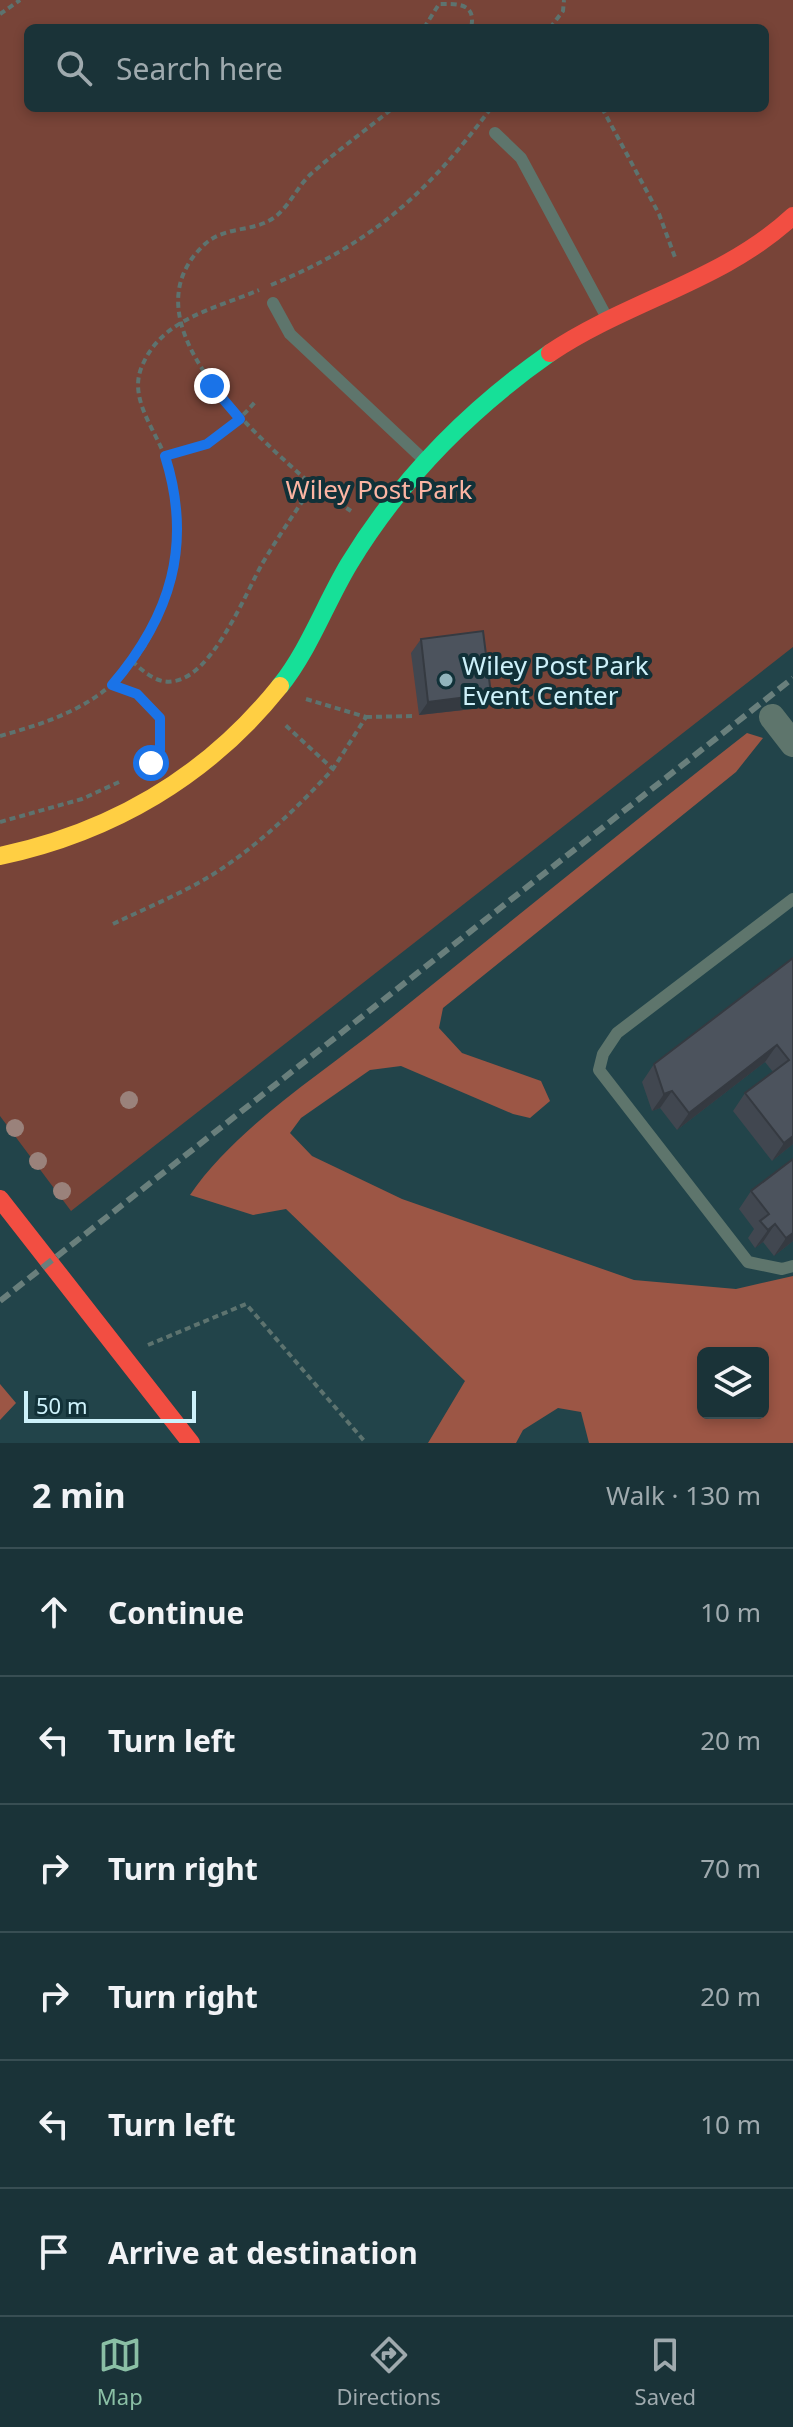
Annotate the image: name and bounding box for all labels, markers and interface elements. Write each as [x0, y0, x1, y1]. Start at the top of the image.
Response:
search box [24, 24, 769, 112]
icon: search [52, 46, 96, 90]
text: Search here [116, 48, 283, 89]
route end [194, 368, 230, 404]
park label: Wiley Post Park [286, 471, 472, 507]
place label: Wiley Post Park Event Center [462, 647, 649, 713]
marker: Wiley Post Park Event Center [437, 671, 455, 689]
route start [133, 745, 169, 781]
map controls [697, 1347, 769, 1419]
button: layers [697, 1347, 769, 1419]
scale bar [24, 1387, 196, 1423]
text: 50 m [36, 1390, 87, 1420]
text: 2 min [32, 1472, 126, 1518]
text: Walk · 130 m [606, 1477, 761, 1513]
icon: ahead [32, 1590, 76, 1634]
text: Continue [108, 1592, 244, 1633]
text: 10 m [700, 1594, 761, 1630]
icon: left [32, 1718, 76, 1762]
text: Turn left [108, 1720, 236, 1761]
text: 20 m [700, 1722, 761, 1758]
icon: right [32, 1846, 76, 1890]
text: Turn right [108, 1848, 258, 1889]
text: 70 m [700, 1850, 761, 1886]
icon: right [32, 1974, 76, 2018]
text: Turn right [108, 1976, 258, 2017]
text: 20 m [700, 1978, 761, 2014]
icon: left [32, 2102, 76, 2146]
text: Turn left [108, 2104, 236, 2145]
text: 10 m [700, 2106, 761, 2142]
icon: arrive [32, 2230, 76, 2274]
text: Arrive at destination [108, 2232, 418, 2273]
tab: Map [97, 2333, 143, 2411]
tab: Directions [336, 2333, 441, 2411]
tab: Saved [635, 2333, 696, 2411]

